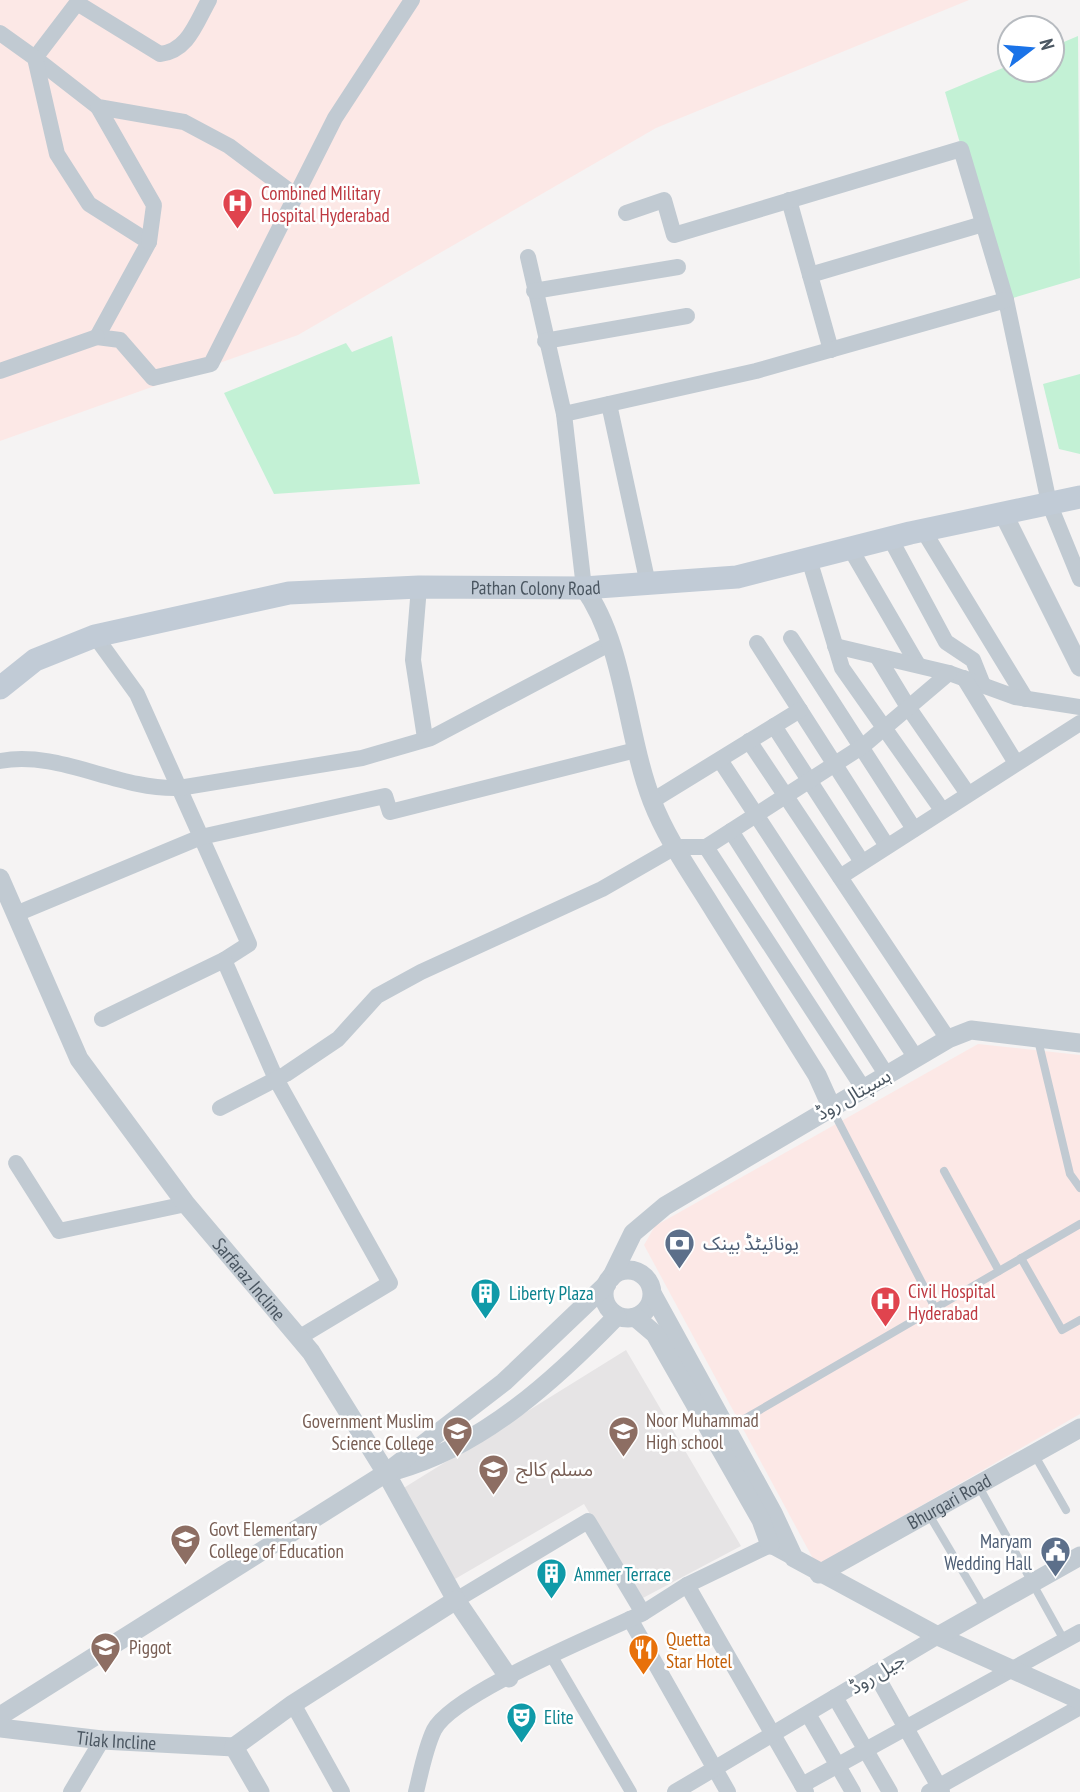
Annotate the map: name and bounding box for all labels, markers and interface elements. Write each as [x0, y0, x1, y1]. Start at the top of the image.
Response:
north arrow [996, 14, 1066, 84]
text: N [1034, 36, 1060, 53]
place label: Combined Military Hospital Hyderabad [261, 181, 390, 227]
hospital icon: Combined Military Hospital Hyderabad [221, 187, 255, 231]
street label: Pathan Colony Road [471, 575, 601, 600]
street label: ہسپتال روڈ [811, 1063, 895, 1126]
bank icon: یونائیٹڈ بینک [663, 1226, 697, 1270]
place label: یونائیٹڈ بینک [703, 1231, 799, 1255]
street label: Sarfaraz Incline [208, 1233, 291, 1326]
building icon: Liberty Plaza [469, 1276, 503, 1320]
place label: Civil Hospital Hyderabad [908, 1279, 996, 1325]
place label: Liberty Plaza [509, 1281, 594, 1305]
hospital icon: Civil Hospital Hyderabad [868, 1285, 902, 1329]
place label: Noor Muhammad High school [646, 1408, 759, 1454]
place label: Government Muslim Science College [302, 1409, 434, 1455]
school or university icon: Noor Muhammad High school [606, 1414, 640, 1458]
school or university icon: Government Muslim Science College [440, 1415, 474, 1459]
school or university icon: مسلم کالج [476, 1452, 510, 1496]
place label: مسلم کالج [516, 1457, 593, 1484]
street label: Bhurgari Road [903, 1468, 995, 1534]
place label: Govt Elementary College of Education [209, 1517, 344, 1563]
school or university icon: Govt Elementary College of Education [169, 1523, 203, 1567]
place label: Maryam Wedding Hall [944, 1529, 1033, 1575]
public building icon: Maryam Wedding Hall [1038, 1535, 1072, 1579]
building icon: Ammer Terrace [534, 1557, 568, 1601]
place label: Ammer Terrace [574, 1562, 671, 1586]
place label: Quetta Star Hotel [666, 1627, 733, 1673]
school or university icon: Piggot [89, 1630, 123, 1674]
restaurant icon: Quetta Star Hotel [626, 1633, 660, 1677]
place label: Piggot [129, 1635, 172, 1659]
street label: جیل روڈ [845, 1647, 909, 1699]
theatre icon: Elite [504, 1700, 538, 1744]
place label: Elite [544, 1705, 574, 1729]
street label: Tilak Incline [75, 1725, 157, 1755]

